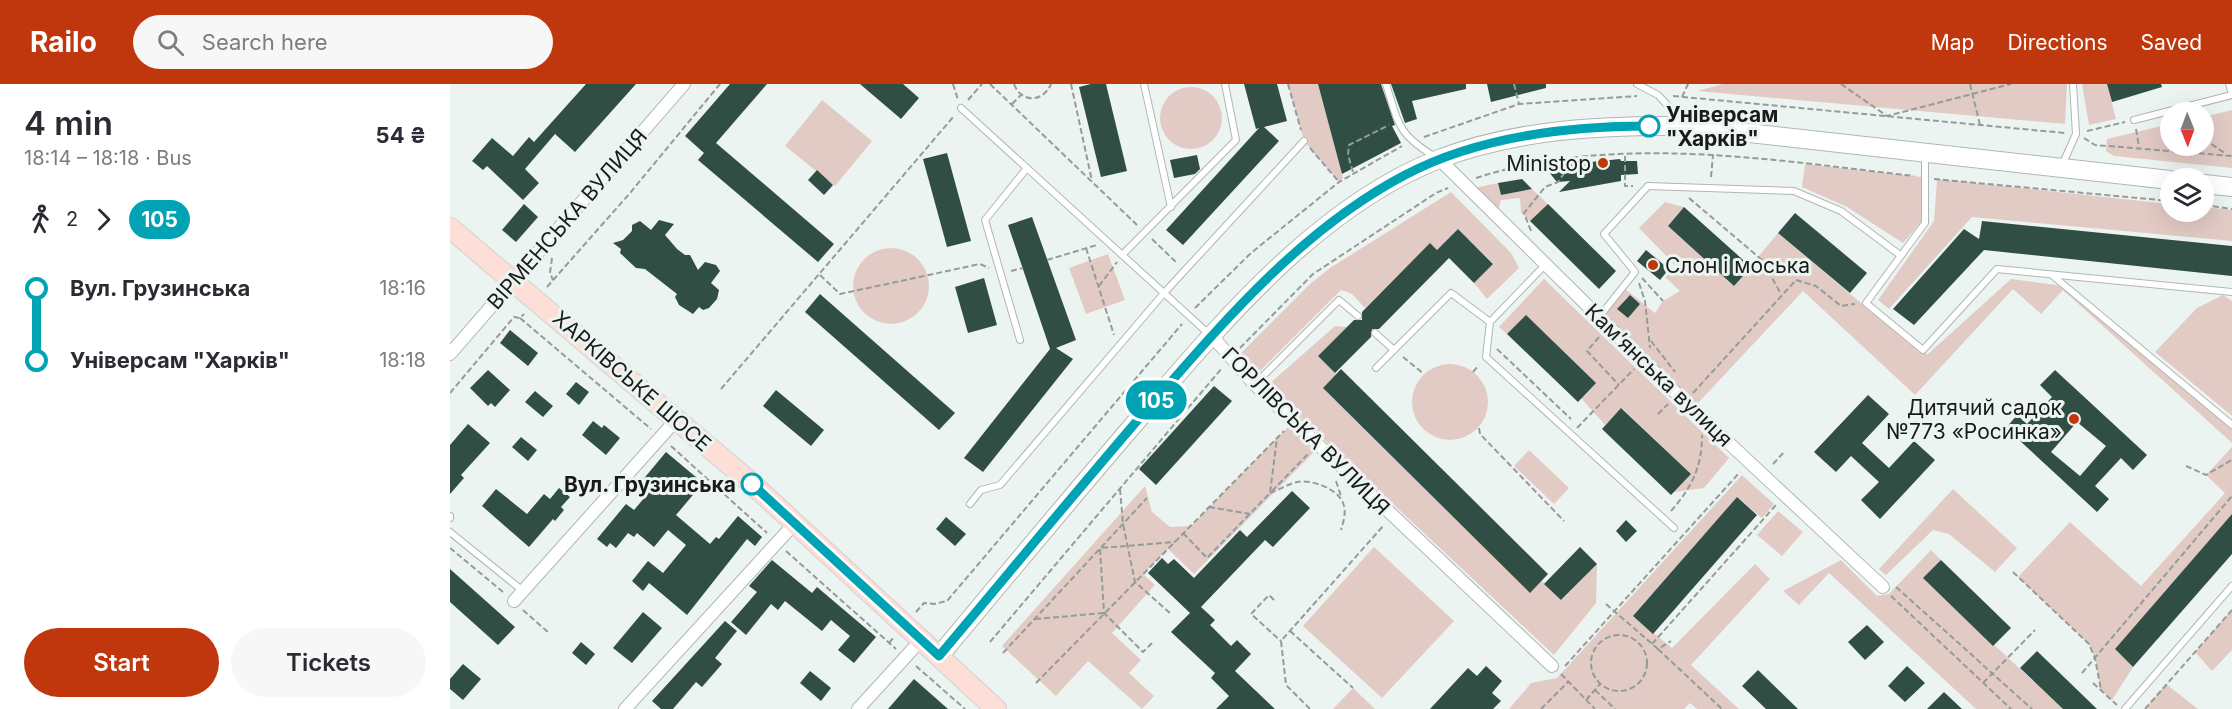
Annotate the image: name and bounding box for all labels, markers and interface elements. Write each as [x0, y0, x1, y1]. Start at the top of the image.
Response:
search box [133, 15, 553, 69]
text: Railo [30, 25, 97, 59]
icon: search [154, 26, 187, 59]
text: Search here [202, 29, 328, 55]
text: Map [1931, 30, 1974, 55]
text: Directions [2007, 30, 2108, 55]
text: Saved [2141, 30, 2202, 55]
place label: Універсам "Харків" [1666, 102, 1778, 151]
north arrow [2160, 102, 2214, 156]
map controls [2160, 102, 2214, 222]
text: 4 min [24, 103, 113, 143]
marker: Універсам "Харків" [1638, 115, 1660, 137]
text: 54 ₴ [376, 122, 426, 148]
street label: ВІРМЕНСЬКА ВУЛИЦЯ [482, 124, 652, 314]
text: 18:14 – 18:18 · Bus [24, 146, 192, 170]
place label: Ministop [1506, 151, 1591, 176]
marker: Ministop [1596, 156, 1610, 170]
button: layers [2160, 168, 2214, 222]
icon: walk [24, 203, 57, 236]
icon: forward [87, 203, 120, 236]
text: 2 [66, 207, 78, 231]
text: 105 [141, 207, 178, 232]
place label: Слон і моська [1665, 253, 1810, 278]
marker: Слон і моська [1646, 258, 1660, 272]
text: Вул. Грузинська [70, 275, 250, 301]
text: 18:16 [379, 276, 426, 300]
street label: Камʼянська вулиця [1580, 298, 1738, 452]
street label: ХАРКІВСЬКЕ ШОСЕ [548, 305, 716, 457]
street label: ГОРЛІВСЬКА ВУЛИЦЯ [1217, 342, 1395, 520]
text: Універсам "Харків" [70, 347, 290, 373]
text: 18:18 [379, 348, 426, 372]
line badge: 105 [1122, 380, 1190, 420]
text: 105 [1138, 388, 1174, 413]
place label: Дитячий садок №773 «Росинка» [1886, 395, 2063, 444]
marker: Дитячий садок №773 «Росинка» [2067, 412, 2081, 426]
place label: Вул. Грузинська [564, 472, 736, 497]
marker: Вул. Грузинська [741, 473, 763, 495]
button: Start [24, 628, 219, 697]
button: Tickets [231, 628, 426, 697]

